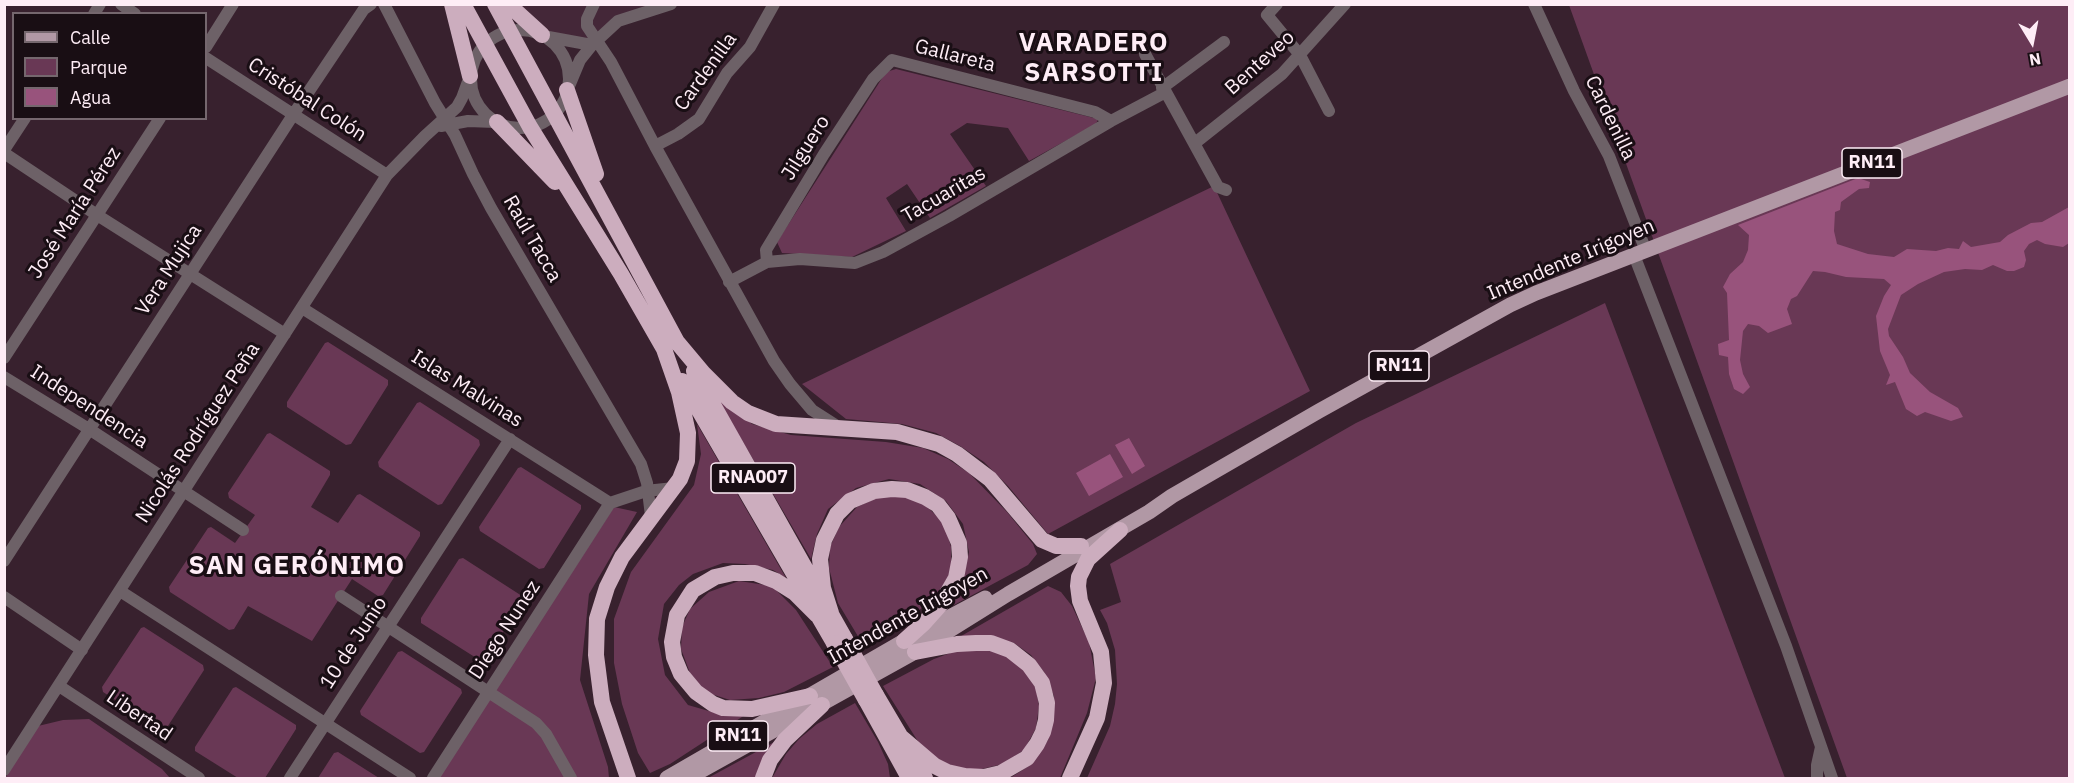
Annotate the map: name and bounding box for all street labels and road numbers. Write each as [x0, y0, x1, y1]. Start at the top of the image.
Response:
street label: Benteveo [1220, 26, 1300, 100]
street label: Cardenilla [670, 28, 742, 116]
street label: Gallareta [912, 34, 998, 78]
street label: Cristóbal Colón [243, 53, 371, 147]
street label: Cardenilla [1579, 72, 1641, 164]
street label: Jilguero [777, 111, 835, 185]
street label: José María Pérez [24, 143, 126, 283]
road number: RN11 [1842, 148, 1902, 178]
street label: Tacuaritas [898, 161, 990, 229]
street label: Raúl Tacca [498, 191, 566, 287]
street label: Intendente Irigoyen [1484, 214, 1658, 306]
street label: Vera Mujica [131, 220, 207, 320]
street label: Nicolás Rodríguez Peña [131, 338, 265, 528]
street label: Islas Malvinas [407, 345, 527, 433]
road number: RN11 [1369, 351, 1429, 381]
street label: Independencia [26, 360, 152, 454]
road number: RNA007 [711, 463, 795, 493]
street label: Intendente Irigoyen [824, 562, 992, 670]
street label: Diego Nunez [464, 576, 546, 684]
street label: 10 de Junio [315, 592, 393, 694]
street label: Libertad [101, 685, 177, 747]
road number: RN11 [708, 721, 768, 751]

